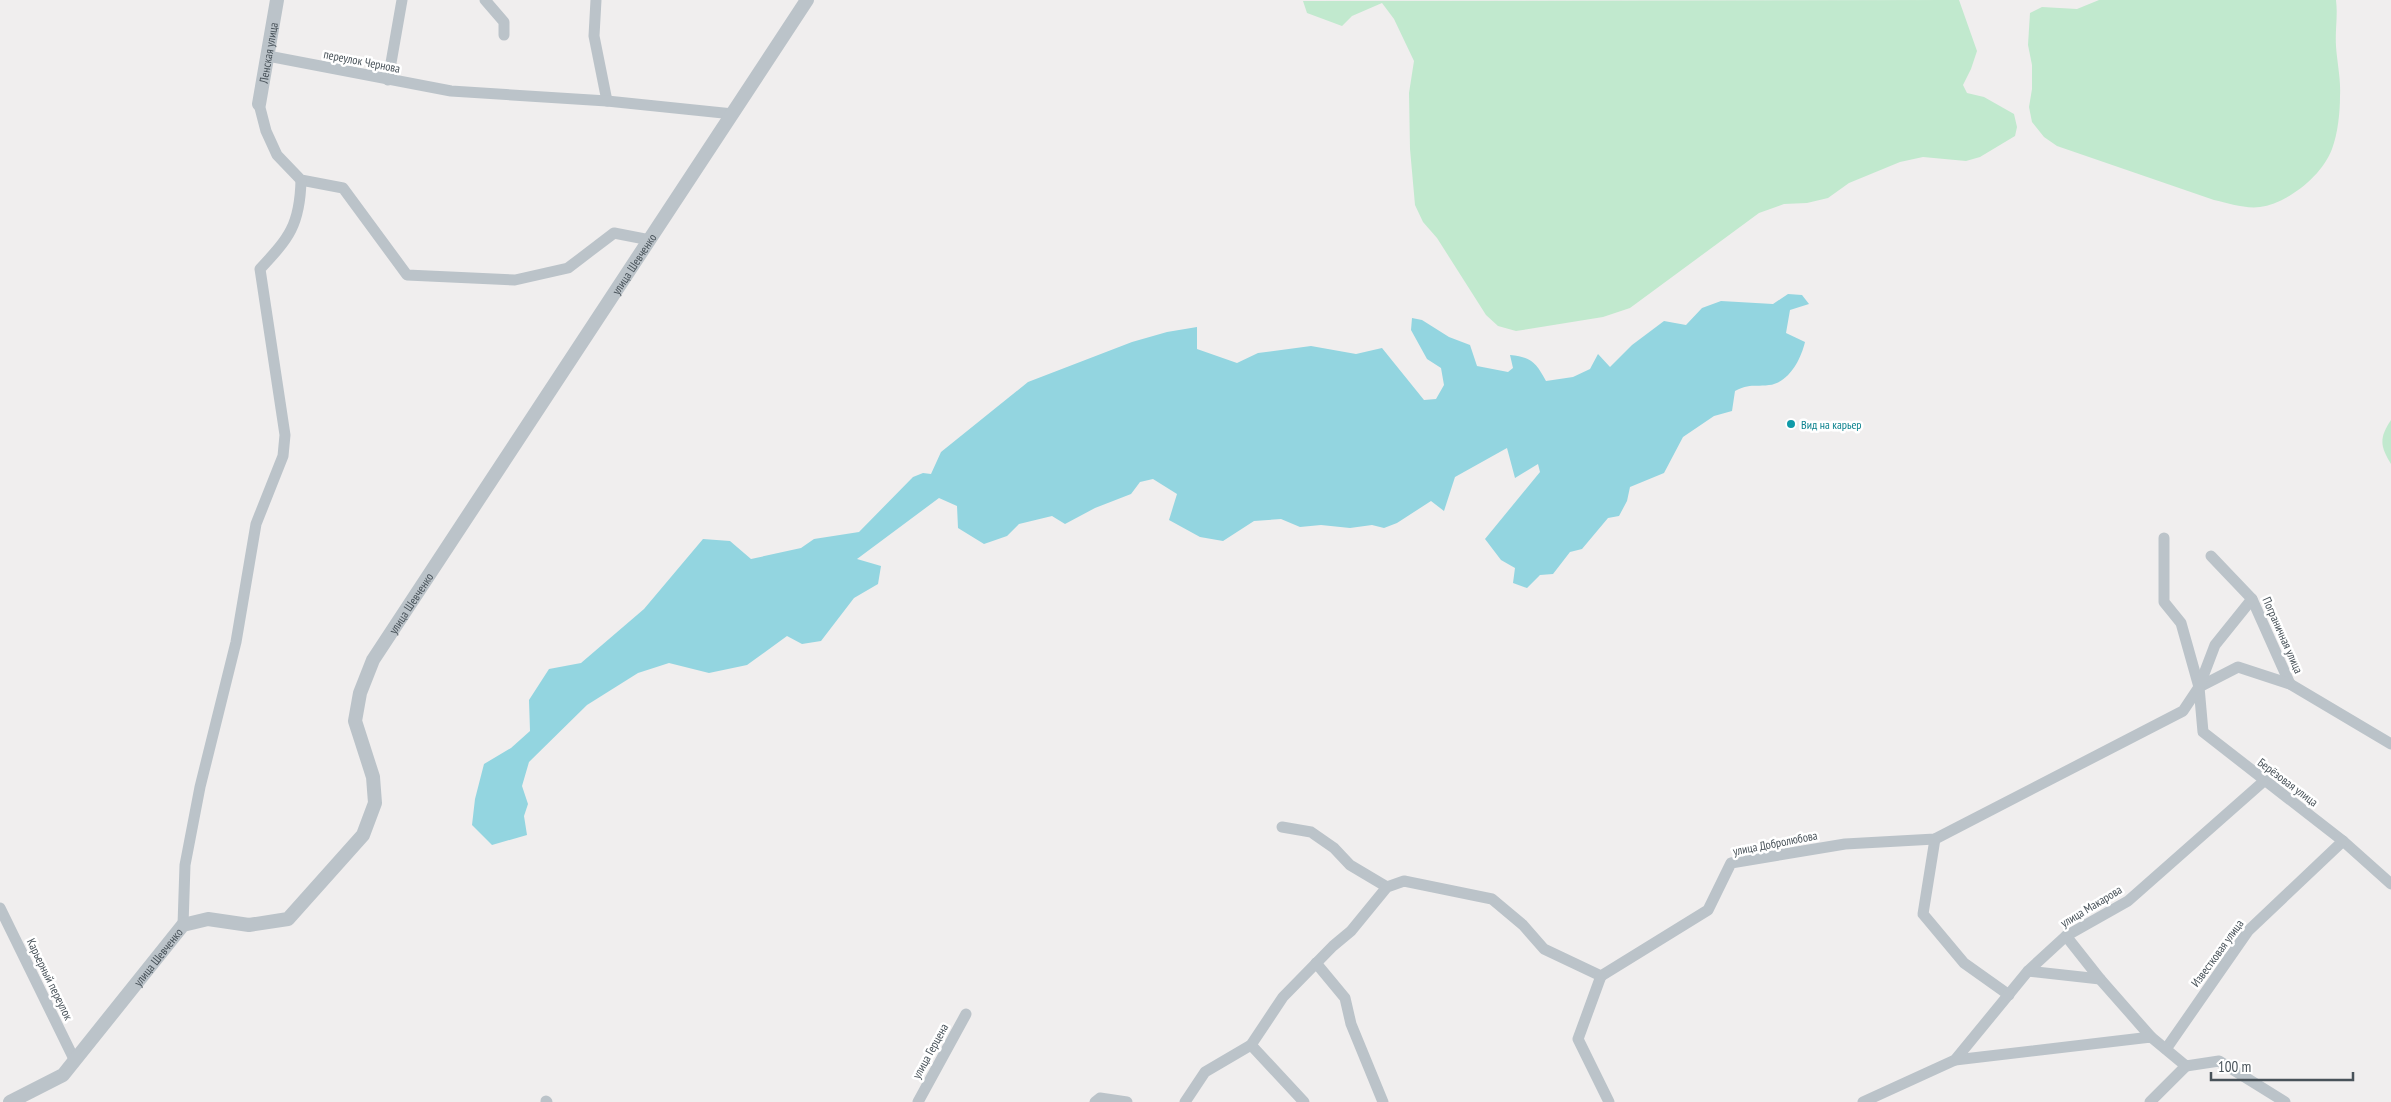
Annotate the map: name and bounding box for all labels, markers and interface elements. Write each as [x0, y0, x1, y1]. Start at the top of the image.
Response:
street label: Ленская улица [255, 21, 281, 85]
street label: переулок Чернова [322, 46, 402, 76]
street label: улица Шевченко [608, 230, 659, 297]
place label: Вид на карьер [1801, 417, 1862, 432]
marker: Вид на карьер [1785, 418, 1797, 430]
street label: улица Шевченко [385, 570, 436, 636]
street label: Пограничная улица [2259, 594, 2307, 676]
street label: Берёзовая улица [2255, 755, 2321, 810]
street label: улица Добролюбова [1731, 827, 1819, 859]
street label: улица Макарова [2058, 882, 2125, 930]
street label: Известковая улица [2188, 916, 2247, 990]
street label: улица Шевченко [130, 925, 185, 989]
street label: Карьерный переулок [24, 936, 76, 1023]
street label: улица Герцена [909, 1021, 951, 1081]
scale bar [2211, 1050, 2354, 1082]
text: 100 m [2218, 1057, 2251, 1076]

